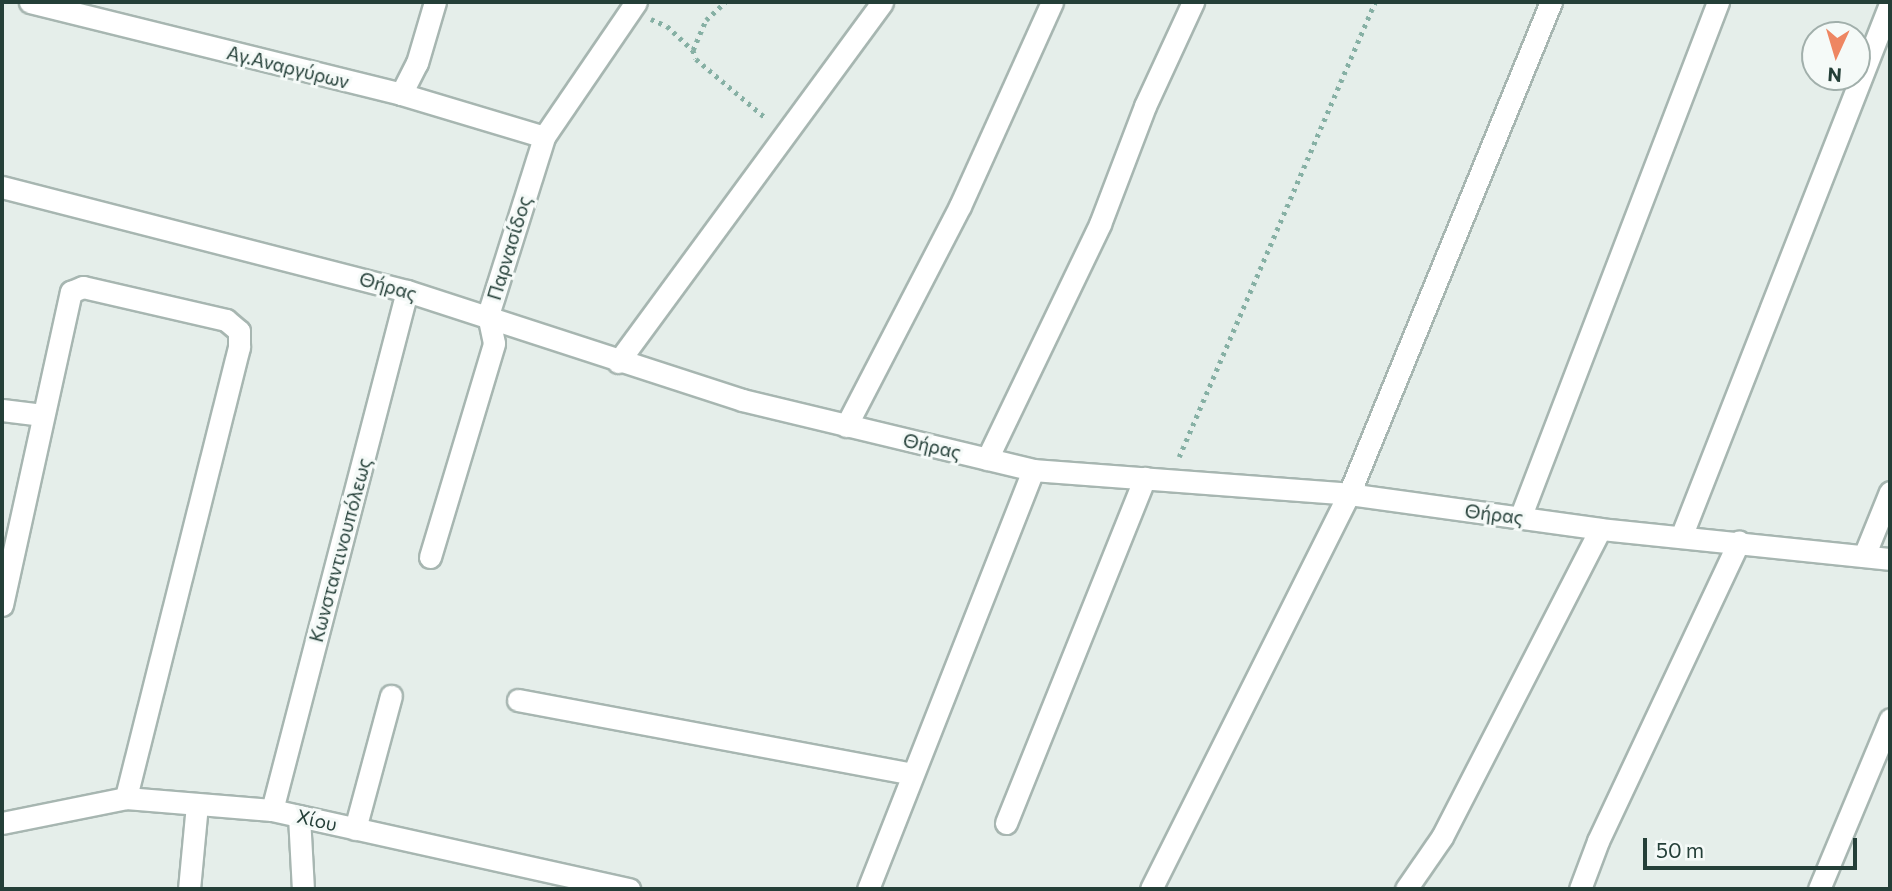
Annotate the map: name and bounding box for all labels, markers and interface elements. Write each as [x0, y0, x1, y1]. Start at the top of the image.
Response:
north arrow [1801, 21, 1871, 91]
street label: Αγ.Αναργύρων [225, 41, 351, 93]
text: N [1827, 63, 1843, 87]
street label: Παρνασίδος [482, 193, 536, 303]
street label: Θήρας [357, 267, 419, 305]
street label: Θήρας [901, 428, 963, 464]
street label: Κωνσταντινουπόλεως [304, 455, 376, 645]
street label: Θήρας [1464, 499, 1524, 529]
street label: Χίου [295, 804, 339, 836]
scale bar [1647, 824, 1860, 868]
text: 50 m [1656, 837, 1704, 862]

